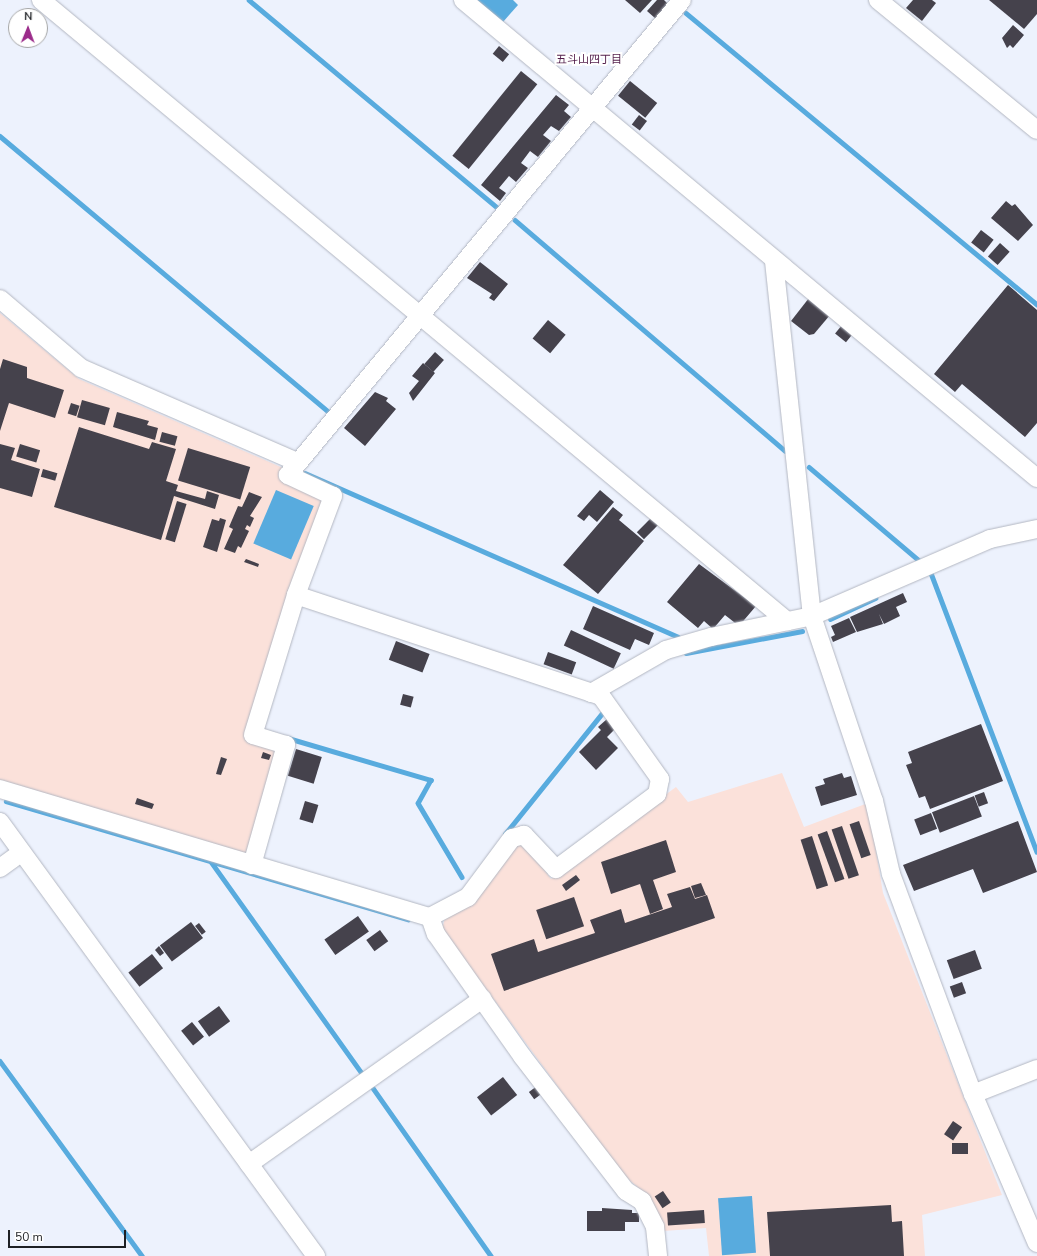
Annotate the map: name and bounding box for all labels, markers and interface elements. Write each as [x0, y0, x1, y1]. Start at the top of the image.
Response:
north arrow [8, 8, 48, 48]
text: N [24, 9, 32, 24]
district label: 五斗山四丁目 [556, 53, 622, 67]
scale bar [10, 1222, 128, 1248]
text: 50 m [15, 1229, 43, 1245]

